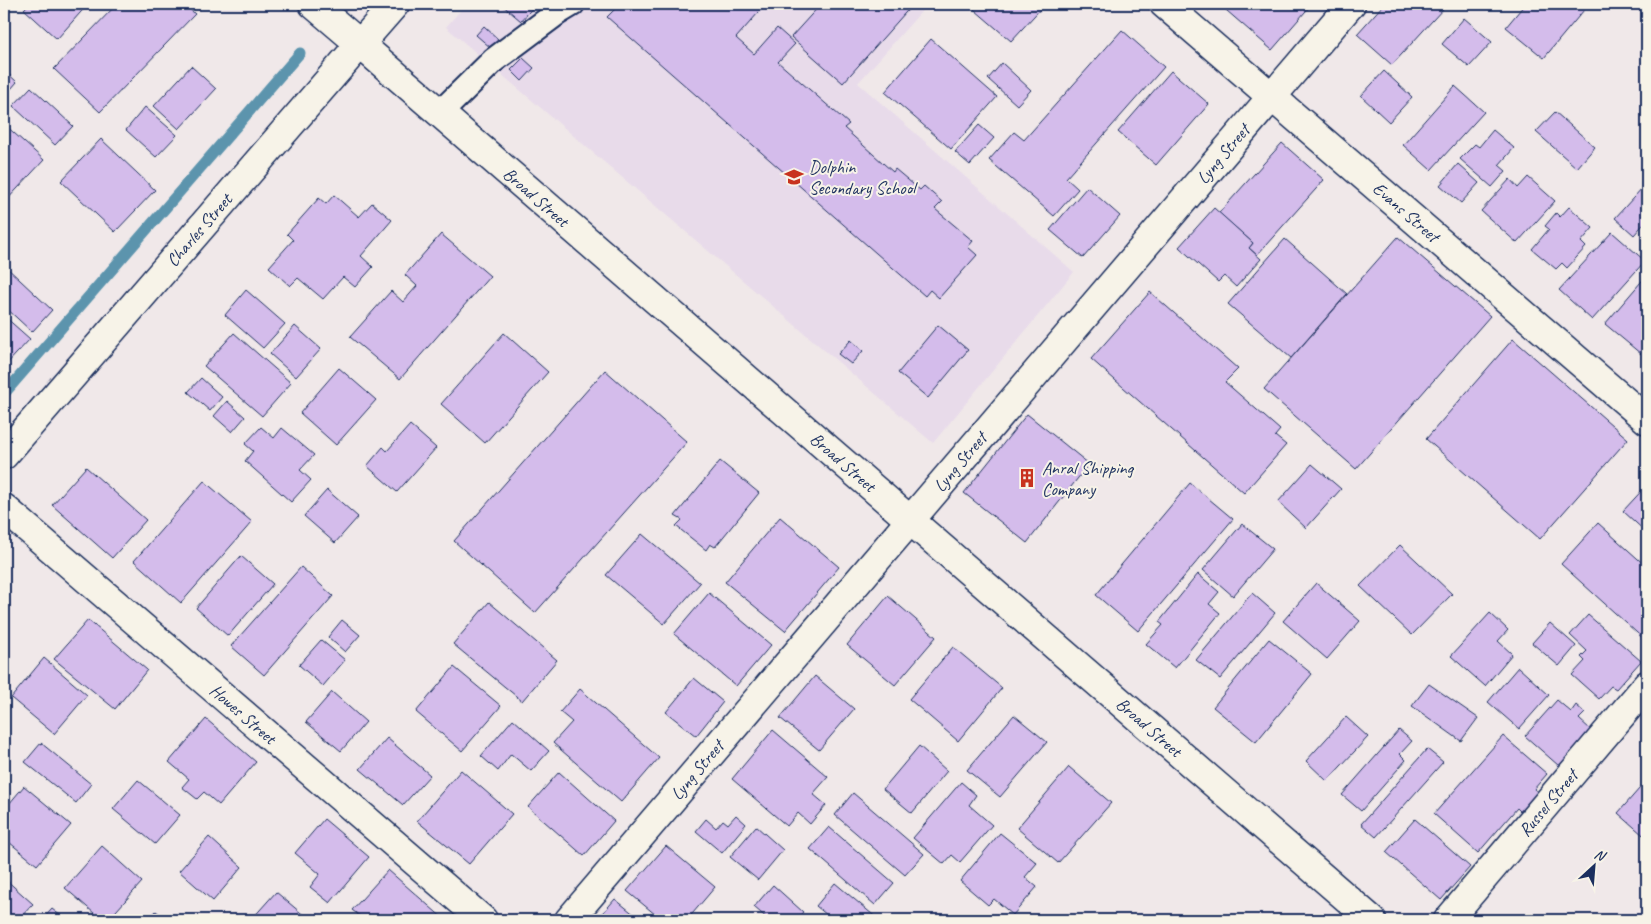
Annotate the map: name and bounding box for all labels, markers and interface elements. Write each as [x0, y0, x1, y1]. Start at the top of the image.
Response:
street label: Lyng Street [1192, 117, 1256, 188]
place label: Dolphin Secondary School [809, 156, 918, 199]
street label: Broad Street [499, 163, 575, 233]
school or university icon: Dolphin Secondary School [783, 166, 805, 188]
street label: Evans Street [1368, 177, 1446, 249]
street label: Charles Street [161, 188, 238, 271]
street label: Lyng Street [929, 425, 993, 496]
street label: Broad Street [806, 428, 882, 498]
place label: Anral Shipping Company [1042, 457, 1135, 500]
building icon: Anral Shipping Company [1016, 467, 1038, 489]
street label: Howes Street [205, 679, 282, 750]
street label: Broad Street [1112, 693, 1188, 763]
street label: Lyng Street [666, 733, 730, 804]
street label: Russel Street [1514, 763, 1584, 841]
north arrow [1568, 842, 1618, 892]
text: N [1592, 845, 1609, 865]

